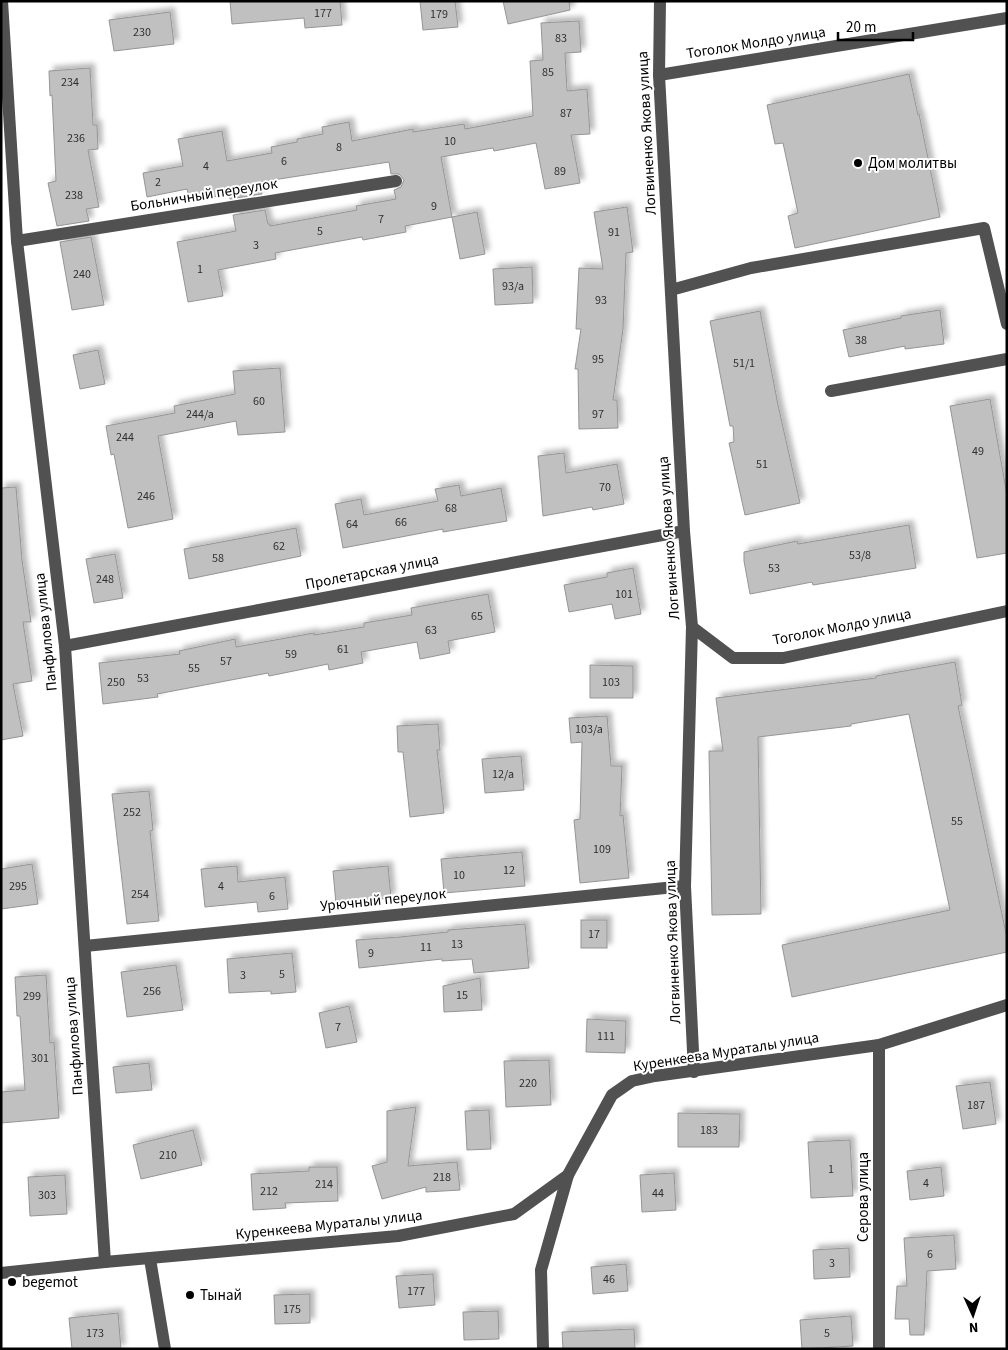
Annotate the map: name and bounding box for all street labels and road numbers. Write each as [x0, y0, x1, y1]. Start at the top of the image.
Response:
street label: Тоголок Молдо улица [685, 22, 827, 64]
street label: Логвиненко Якова улица [632, 51, 662, 215]
street label: Больничный переулок [129, 173, 280, 217]
street label: Логвиненко Якова улица [653, 455, 685, 621]
street label: Пролетарская улица [303, 549, 441, 595]
street label: Панфилова улица [29, 572, 63, 692]
street label: Тоголок Молдо улица [771, 603, 913, 651]
street label: Логвиненко Якова улица [660, 860, 686, 1024]
street label: Урючный переулок [319, 883, 447, 917]
street label: Панфилова улица [59, 976, 89, 1096]
street label: Куренкеева Мураталы улица [632, 1027, 820, 1077]
street label: Серова улица [853, 1152, 874, 1242]
street label: Куренкеева Мураталы улица [235, 1205, 423, 1245]

